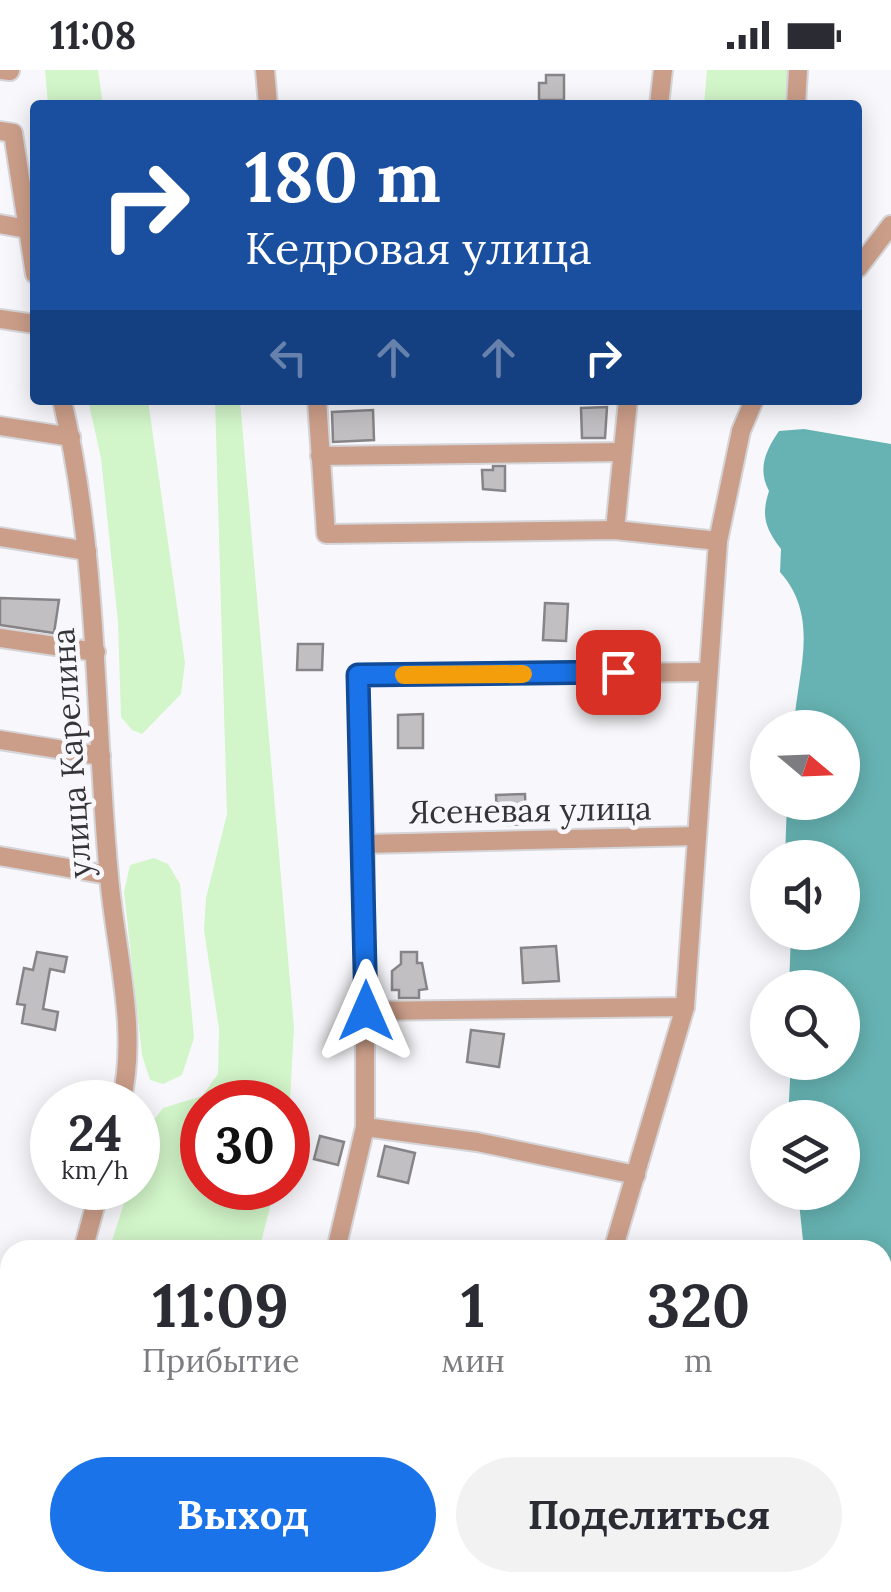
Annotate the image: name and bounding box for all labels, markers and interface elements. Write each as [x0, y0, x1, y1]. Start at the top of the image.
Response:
text: 11:08 [50, 11, 136, 59]
text: 180 m [245, 132, 441, 221]
icon: right [80, 140, 210, 270]
text: Кедровая улица [245, 219, 592, 276]
icon: left [261, 330, 316, 385]
icon: ahead [366, 330, 421, 385]
icon: ahead [471, 330, 526, 385]
icon: right [576, 330, 631, 385]
street label: улица Карелина [42, 627, 100, 879]
pin [576, 630, 661, 715]
icon: arrive [591, 645, 646, 700]
north arrow [750, 710, 860, 820]
map controls [750, 710, 860, 1210]
street label: Ясеневая улица [408, 787, 652, 833]
button: sound [750, 840, 860, 950]
position arrow [314, 959, 418, 1063]
button: search [750, 970, 860, 1080]
speed limit sign: 30 [180, 1080, 310, 1210]
button: layers [750, 1100, 860, 1210]
text: 24 [68, 1101, 122, 1165]
text: km/h [61, 1154, 129, 1186]
text: 11:09 [152, 1267, 289, 1343]
text: 1 [461, 1267, 485, 1343]
text: 320 [647, 1267, 750, 1343]
text: Прибытие [142, 1340, 300, 1381]
text: мин [441, 1340, 505, 1381]
text: m [684, 1340, 713, 1381]
button: Выход [50, 1457, 436, 1572]
button: Поделиться [456, 1457, 842, 1572]

